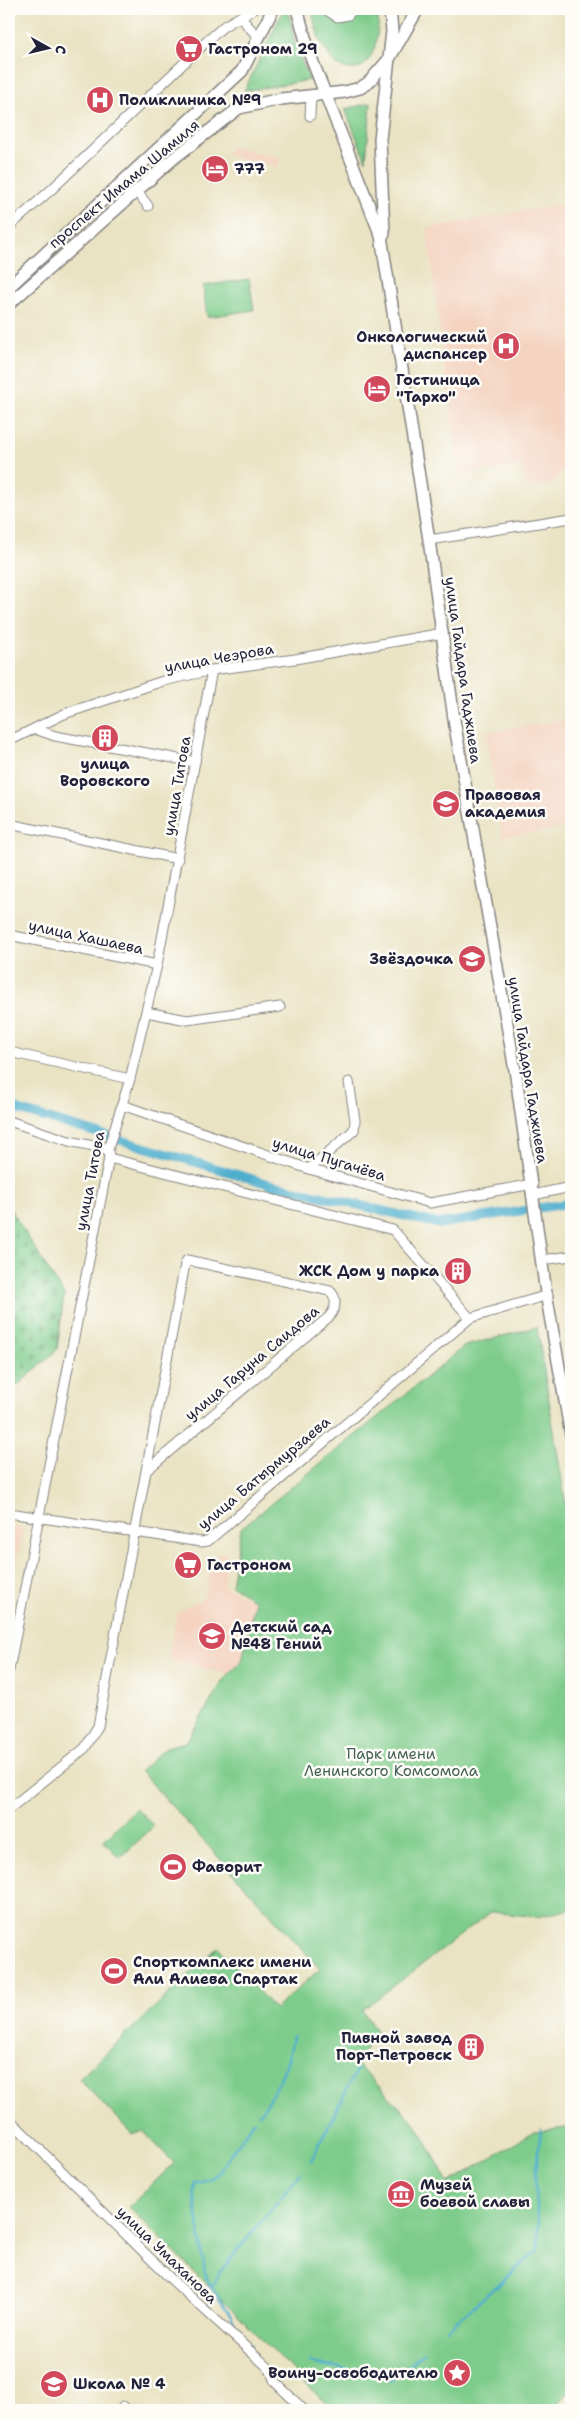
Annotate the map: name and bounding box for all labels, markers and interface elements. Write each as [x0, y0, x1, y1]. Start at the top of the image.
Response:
north arrow [22, 22, 72, 72]
supermarket icon: Гастроном 29 [174, 34, 204, 64]
place label: Гастроном 29 [208, 39, 318, 59]
text: С [51, 44, 70, 55]
hospital icon: Поликлиника №9 [85, 85, 115, 115]
place label: Поликлиника №9 [119, 90, 261, 110]
street label: проспект Имама Шамиля [45, 115, 203, 253]
hotel icon: 777 [200, 154, 230, 184]
place label: 777 [234, 159, 265, 179]
place label: Онкологический диспансер [356, 327, 488, 364]
hospital icon: Онкологический диспансер [491, 331, 521, 361]
place label: Гостиница "Тархо" [396, 370, 481, 407]
hotel icon: Гостиница "Тархо" [362, 374, 392, 404]
street label: улица Гайдара Гаджиева [440, 575, 486, 765]
street label: улица Чеэрова [163, 638, 276, 677]
building icon: улица Воровского [90, 723, 120, 753]
street label: улица Титова [158, 734, 196, 837]
place label: улица Воровского [60, 754, 150, 791]
place label: Правовая академия [465, 785, 546, 822]
school or university icon: Правовая академия [431, 789, 461, 819]
street label: улица Хашаева [27, 915, 146, 959]
school or university icon: Звёздочка [457, 944, 487, 974]
place label: Звёздочка [370, 949, 454, 969]
street label: улица Гайдара Гаджиева [503, 975, 553, 1165]
street label: улица Титова [71, 1129, 110, 1232]
street label: улица Пугачёва [270, 1132, 389, 1186]
building icon: ЖСК Дом у парка [443, 1256, 473, 1286]
place label: ЖСК Дом у парка [299, 1261, 440, 1281]
street label: улица Гаруна Саидова [181, 1300, 324, 1425]
street label: улица Батырмурзаева [194, 1411, 335, 1534]
supermarket icon: Гастроном [173, 1550, 203, 1580]
place label: Гастроном [207, 1555, 292, 1575]
place label: Детский сад №48 Гений [231, 1617, 332, 1654]
school or university icon: Детский сад №48 Гений [197, 1621, 227, 1651]
park label: Парк имени Ленинского Комсомола [304, 1744, 479, 1781]
sports icon: Фаворит [158, 1852, 188, 1882]
place label: Фаворит [192, 1857, 262, 1877]
place label: Спорткомплекс имени Али Алиева Спартак [133, 1952, 312, 1989]
sports icon: Спорткомплекс имени Али Алиева Спартак [99, 1956, 129, 1986]
place label: Пивной завод Порт-Петровск [336, 2028, 453, 2065]
building icon: Пивной завод Порт-Петровск [456, 2032, 486, 2062]
place label: Музей боевой славы [420, 2175, 530, 2212]
museum icon: Музей боевой славы [386, 2179, 416, 2209]
street label: улица Умаханова [112, 2202, 222, 2309]
place icon: Воину-освободителю [442, 2358, 472, 2388]
place label: Воину-освободителю [268, 2363, 438, 2383]
school or university icon: Школа № 4 [39, 2369, 69, 2399]
place label: Школа № 4 [73, 2374, 166, 2394]

